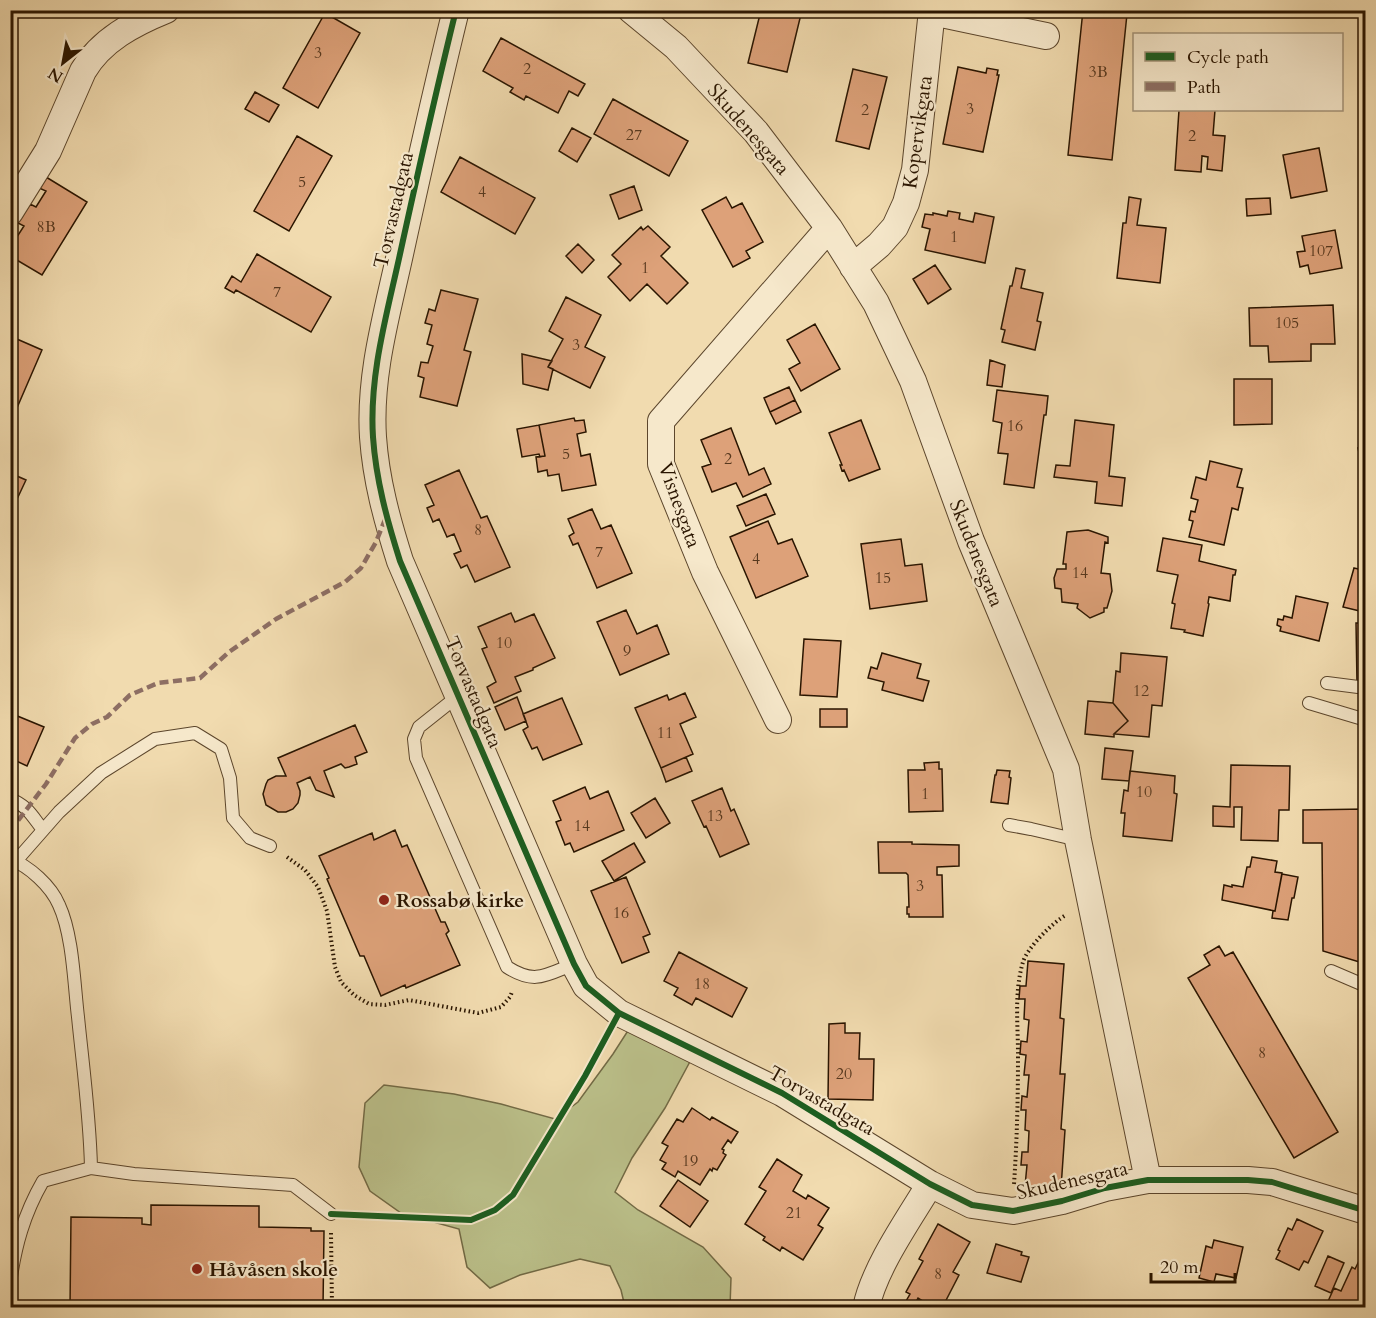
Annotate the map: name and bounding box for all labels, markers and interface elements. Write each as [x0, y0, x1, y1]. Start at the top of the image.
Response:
north arrow [33, 33, 93, 93]
legend [1133, 33, 1343, 111]
house number: 3 [314, 42, 322, 64]
text: Cycle path [1187, 45, 1269, 70]
house number: 2 [523, 58, 531, 80]
house number: 3B [1088, 61, 1108, 83]
text: N [44, 62, 67, 88]
street label: Kopervikgata [896, 73, 939, 190]
text: Path [1187, 75, 1221, 100]
street label: Skudenesgata [701, 78, 796, 181]
house number: 3 [966, 98, 974, 120]
house number: 2 [861, 99, 869, 121]
house number: 27 [626, 124, 642, 146]
house number: 2 [1188, 125, 1196, 147]
street label: Torvastadgata [367, 149, 420, 271]
house number: 5 [298, 171, 306, 193]
house number: 4 [478, 181, 486, 203]
house number: 8B [36, 216, 56, 238]
house number: 1 [950, 226, 958, 248]
house number: 107 [1309, 240, 1333, 262]
house number: 1 [641, 257, 649, 279]
house number: 7 [273, 281, 281, 303]
house number: 105 [1275, 312, 1299, 334]
house number: 3 [572, 334, 580, 356]
house number: 16 [1007, 415, 1023, 437]
house number: 5 [562, 443, 570, 465]
house number: 2 [724, 448, 732, 470]
street label: Visnesgata [652, 459, 708, 552]
street label: Skudenesgata [943, 496, 1010, 611]
house number: 8 [474, 519, 482, 541]
house number: 7 [595, 541, 603, 563]
house number: 4 [752, 548, 760, 570]
house number: 14 [1072, 562, 1088, 584]
house number: 15 [875, 567, 891, 589]
street label: Torvastadgata [438, 632, 509, 752]
house number: 10 [496, 632, 512, 654]
house number: 9 [623, 640, 631, 662]
house number: 12 [1133, 680, 1149, 702]
house number: 11 [657, 722, 673, 744]
house number: 10 [1136, 781, 1152, 803]
house number: 1 [921, 783, 929, 805]
house number: 13 [707, 805, 723, 827]
house number: 14 [574, 815, 590, 837]
house number: 3 [916, 875, 924, 897]
place label: Rossabø kirke [396, 887, 524, 914]
marker: Rossabø kirke [377, 893, 391, 907]
house number: 16 [613, 902, 629, 924]
house number: 18 [694, 973, 710, 995]
house number: 8 [1258, 1042, 1266, 1064]
street label: Torvastadgata [764, 1059, 880, 1142]
house number: 20 [836, 1063, 852, 1085]
house number: 19 [682, 1150, 698, 1172]
street label: Skudenesgata [1014, 1155, 1131, 1206]
house number: 21 [786, 1202, 802, 1224]
scale bar [1151, 1246, 1235, 1284]
text: 20 m [1160, 1255, 1199, 1280]
place label: Håvåsen skole [209, 1256, 338, 1283]
marker: Håvåsen skole [190, 1262, 204, 1276]
house number: 8 [934, 1263, 942, 1285]

